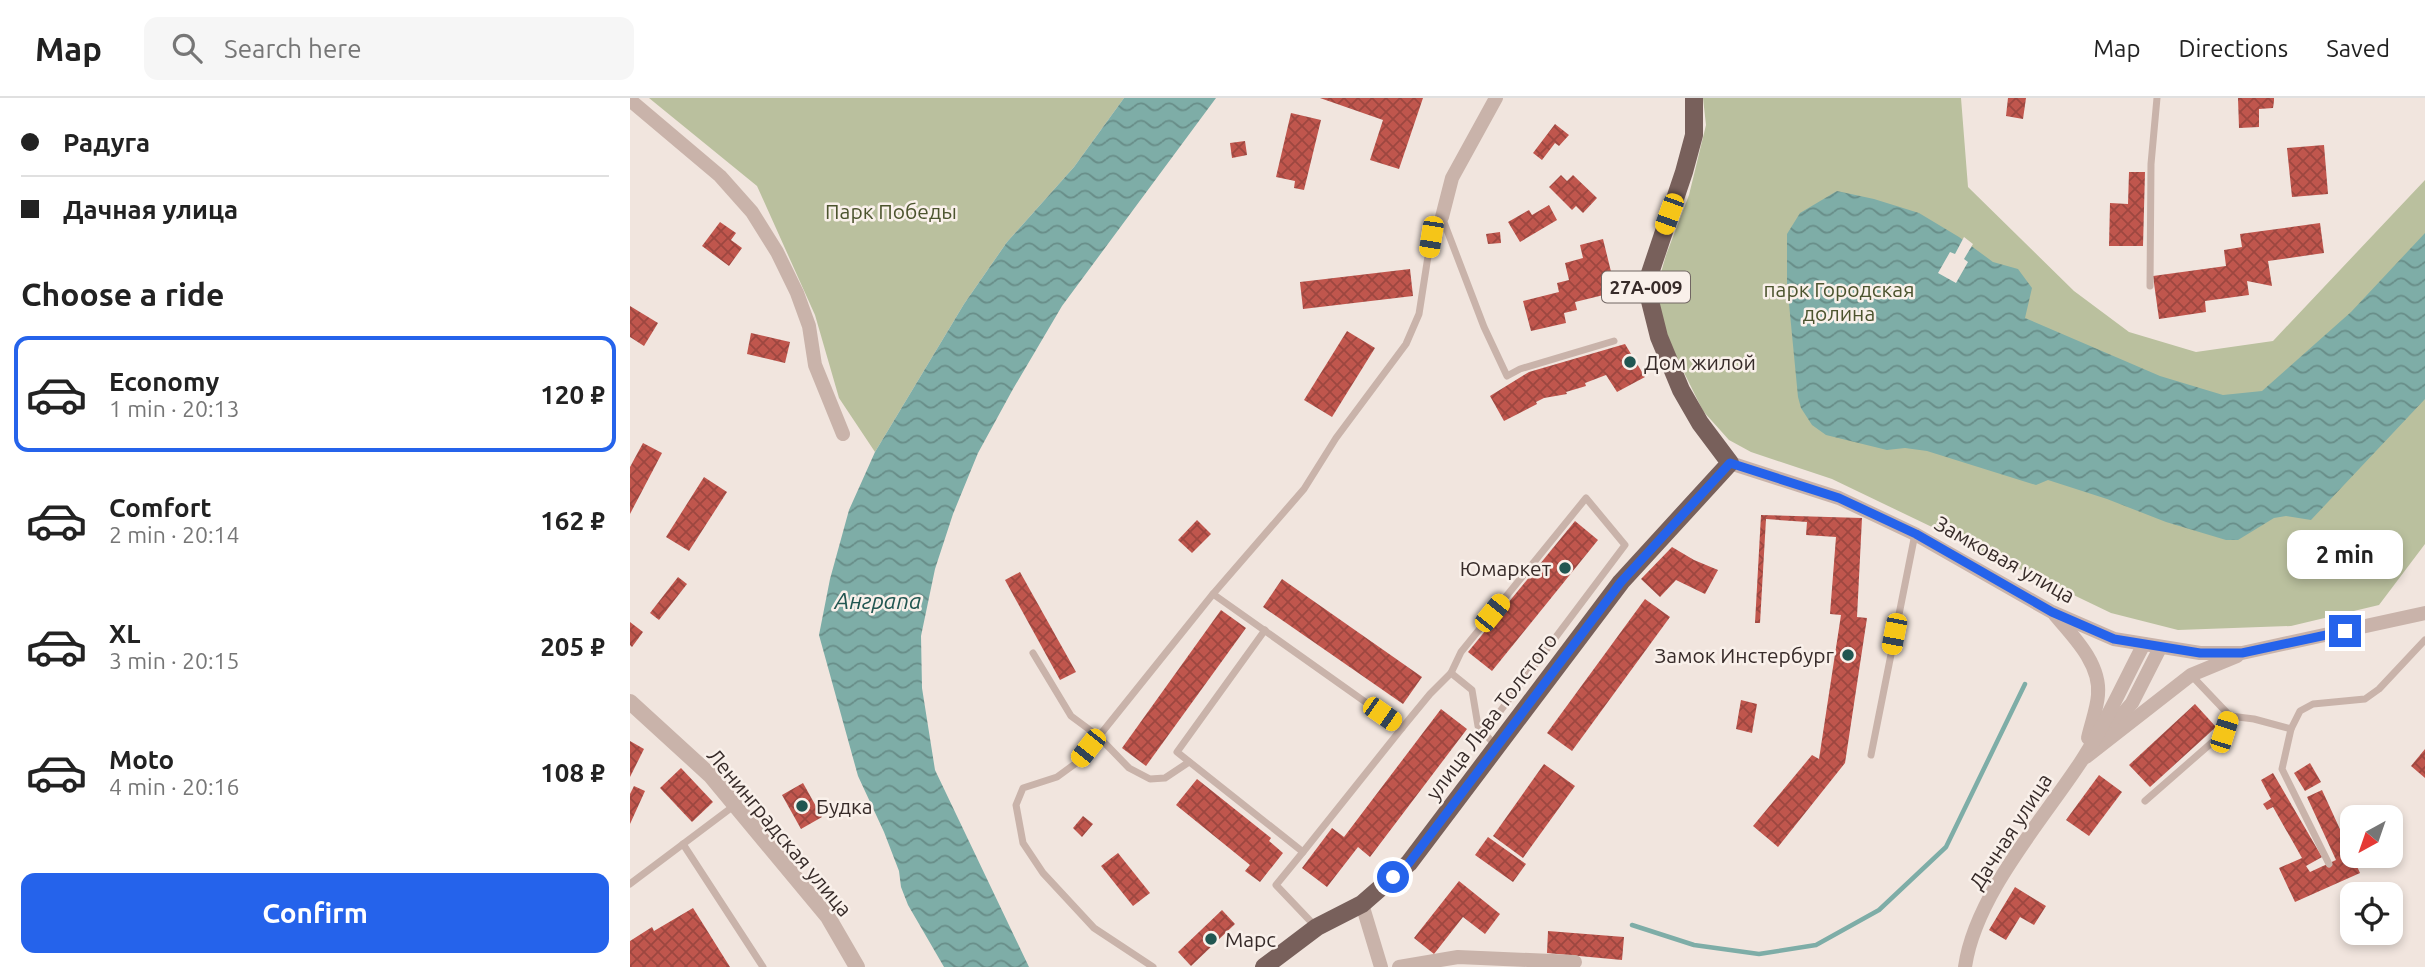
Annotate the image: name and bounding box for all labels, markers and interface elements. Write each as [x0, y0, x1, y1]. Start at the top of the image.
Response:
search box [144, 17, 634, 80]
icon: search [168, 29, 206, 67]
text: Map [35, 30, 102, 67]
text: Search here [224, 34, 362, 63]
text: Map [2093, 35, 2140, 62]
text: Directions [2178, 35, 2288, 62]
text: Saved [2326, 35, 2390, 62]
text: Радуга [63, 128, 150, 157]
car [1652, 191, 1687, 237]
text: Дачная улица [63, 195, 238, 224]
park label: Парк Победы [825, 199, 957, 223]
car [1418, 215, 1445, 259]
road number: 27А-009 [1602, 272, 1690, 302]
text: Choose a ride [21, 276, 224, 312]
park label: парк Городская долина [1764, 277, 1914, 325]
place label: Дом жилой [1644, 350, 1756, 374]
marker: Дом жилой [1622, 354, 1638, 370]
icon: car [25, 363, 88, 426]
text: Economy [109, 367, 219, 396]
text: 120 ₽ [540, 380, 605, 409]
text: 1 min · 20:13 [109, 396, 240, 421]
icon: car [25, 489, 88, 552]
text: Comfort [109, 493, 212, 522]
text: 162 ₽ [540, 506, 605, 535]
street label: Замковая улица [1931, 511, 2079, 607]
text: 2 min · 20:14 [109, 522, 240, 547]
callout: 2 min [2287, 530, 2403, 578]
text: 2 min [2316, 542, 2374, 567]
place label: Юмаркет [1460, 556, 1552, 580]
marker: Юмаркет [1557, 560, 1573, 576]
water label: Анграпа [834, 588, 921, 613]
car [1471, 590, 1514, 636]
car [1880, 611, 1909, 657]
icon: car [25, 615, 88, 678]
route end [2329, 615, 2361, 647]
text: XL [109, 619, 140, 648]
street label: улица Льва Толстого [1420, 628, 1562, 804]
text: 205 ₽ [540, 632, 605, 661]
place label: Замок Инстербург [1655, 643, 1835, 667]
marker: Замок Инстербург [1840, 647, 1856, 663]
text: 3 min · 20:15 [109, 648, 240, 673]
car [1359, 693, 1406, 735]
car [2208, 709, 2241, 755]
car [1067, 725, 1110, 771]
icon: car [25, 741, 88, 804]
street label: Ленинградская улица [703, 743, 857, 921]
text: Moto [109, 745, 174, 774]
text: 108 ₽ [540, 758, 605, 787]
street label: Дачная улица [1964, 769, 2056, 893]
text: 4 min · 20:16 [109, 774, 240, 799]
place label: Будка [816, 794, 873, 818]
marker: Будка [794, 798, 810, 814]
north arrow [2340, 805, 2403, 868]
map controls [2340, 805, 2403, 945]
route start [1377, 861, 1409, 893]
button: Confirm [21, 873, 609, 953]
button: locate [2340, 882, 2403, 945]
place label: Марс [1225, 927, 1276, 951]
marker: Марс [1203, 931, 1219, 947]

